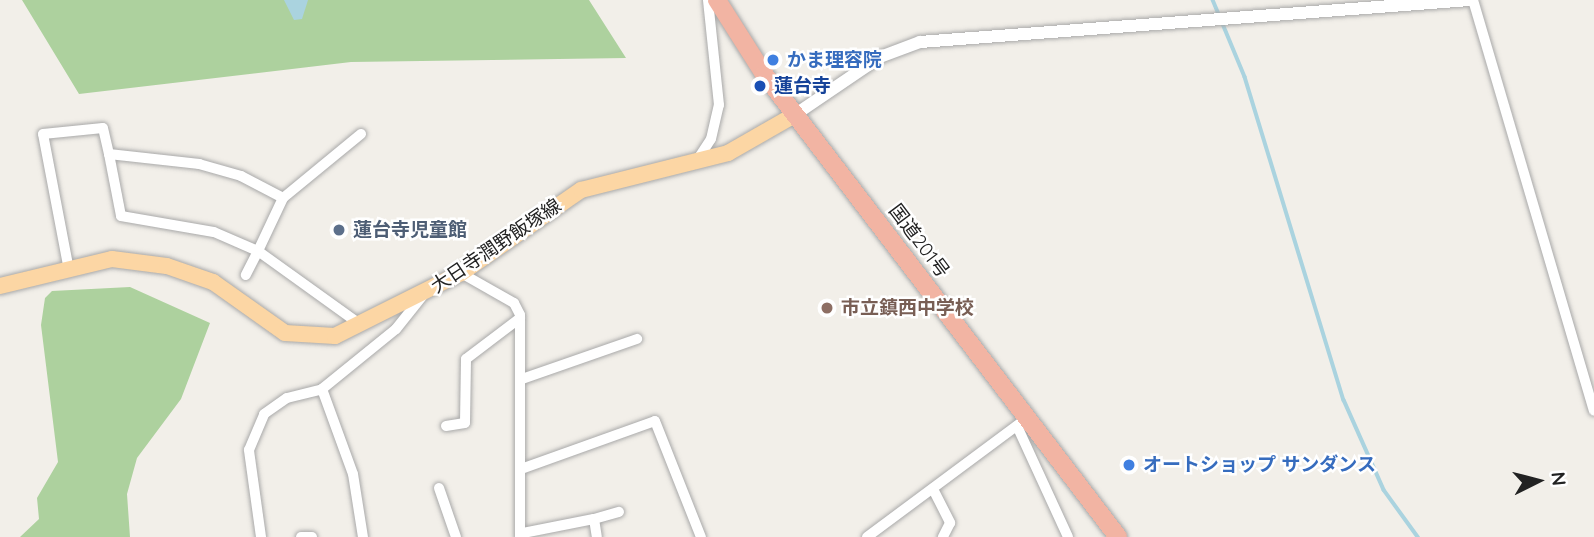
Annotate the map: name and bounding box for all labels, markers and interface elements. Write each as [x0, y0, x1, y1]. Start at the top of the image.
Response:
place label: かま理容院 [787, 49, 882, 71]
marker: かま理容院 [765, 52, 781, 68]
place label: 蓮台寺 [774, 75, 831, 97]
marker: 蓮台寺 [752, 78, 768, 94]
street label: 大日寺潤野飯塚線 [427, 194, 565, 298]
street label: 国道201号 [884, 200, 954, 282]
place label: 蓮台寺児童館 [353, 219, 467, 241]
marker: 蓮台寺児童館 [331, 222, 347, 238]
place label: 市立鎮西中学校 [841, 297, 974, 319]
marker: 市立鎮西中学校 [819, 300, 835, 316]
north arrow [1503, 446, 1573, 516]
place label: オートショップ サンダンス [1143, 454, 1376, 476]
marker: オートショップ サンダンス [1121, 457, 1137, 473]
text: N [1546, 471, 1572, 487]

